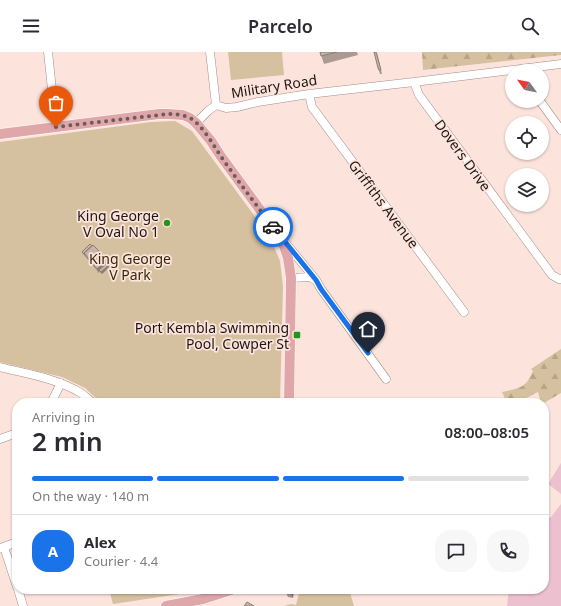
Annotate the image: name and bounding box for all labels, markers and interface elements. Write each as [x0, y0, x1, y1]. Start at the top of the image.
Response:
text: Parcelo [248, 14, 313, 38]
icon: menu [20, 15, 42, 37]
icon: search [519, 15, 541, 37]
north arrow [505, 64, 549, 108]
map controls [505, 64, 549, 212]
street label: Military Road [230, 70, 318, 102]
pin [39, 86, 73, 127]
icon: bag [45, 92, 67, 114]
street label: Dovers Drive [431, 115, 495, 195]
button: locate [505, 116, 549, 160]
street label: Griffiths Avenue [345, 156, 424, 252]
button: layers [505, 168, 549, 212]
place label: King George V Oval No 1 [77, 206, 159, 241]
courier [253, 207, 293, 247]
icon: car [262, 216, 284, 238]
marker: King George V Oval No 1 [162, 218, 172, 228]
park label: King George V Park [89, 249, 171, 284]
pin [351, 312, 385, 353]
place label: Port Kembla Swimming Pool, Cowper St [135, 318, 289, 353]
icon: home [357, 318, 379, 340]
marker: Port Kembla Swimming Pool, Cowper St [292, 330, 302, 340]
text: Arriving in [32, 408, 95, 426]
text: 08:00–08:05 [445, 422, 529, 442]
text: 2 min [32, 423, 103, 459]
text: On the way · 140 m [32, 487, 149, 505]
button: chat [435, 530, 477, 572]
button: phone [487, 530, 529, 572]
text: Alex [84, 532, 116, 552]
text: A [48, 541, 58, 561]
text: Courier · 4.4 [84, 552, 158, 570]

